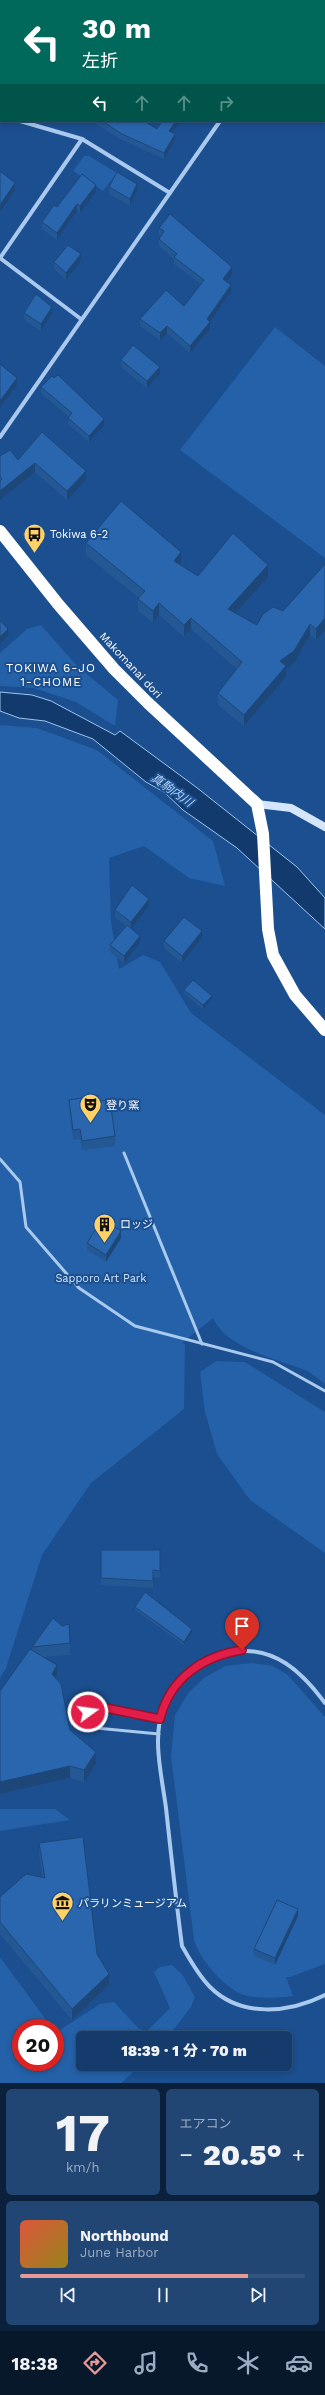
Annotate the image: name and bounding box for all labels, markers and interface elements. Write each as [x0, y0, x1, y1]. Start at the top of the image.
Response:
text: 30 m [82, 12, 151, 45]
icon: left [16, 16, 68, 68]
text: 左折 [82, 50, 118, 71]
icon: left [89, 92, 111, 114]
icon: ahead [131, 92, 153, 114]
icon: ahead [173, 92, 195, 114]
icon: right [215, 92, 237, 114]
bus stop icon: Tokiwa 6-2 [21, 521, 47, 554]
place label: Tokiwa 6-2 [50, 528, 108, 541]
street label: Makomanai dori [97, 630, 165, 701]
district label: TOKIWA 6-JO 1-CHOME [6, 661, 96, 689]
water label: 真駒内川 [148, 770, 197, 811]
theatre icon: 登り窯 [78, 1092, 104, 1125]
place label: 登り窯 [106, 1099, 139, 1112]
building icon: ロッジ [91, 1211, 117, 1244]
place label: ロッジ [120, 1218, 153, 1231]
park label: Sapporo Art Park [55, 1272, 147, 1285]
pin [225, 1609, 259, 1650]
icon: arrive [231, 1615, 253, 1637]
position arrow [67, 1691, 109, 1733]
museum icon: パラリンミュージアム [50, 1890, 76, 1923]
place label: パラリンミュージアム [78, 1897, 187, 1910]
speed limit sign: 20 [12, 2019, 64, 2071]
text: 18:39 · 1 分 · 70 m [121, 2042, 247, 2060]
text: 17 [56, 2103, 110, 2164]
text: エアコン [180, 2116, 232, 2131]
text: 20.5° [203, 2137, 282, 2172]
text: − [180, 2142, 193, 2167]
text: + [292, 2142, 305, 2167]
text: km/h [66, 2160, 100, 2175]
text: Northbound [80, 2227, 169, 2245]
text: June Harbor [80, 2245, 159, 2260]
icon: previous [57, 2284, 79, 2306]
icon: pause [152, 2284, 174, 2306]
icon: next [247, 2284, 269, 2306]
icon: directions [81, 2349, 109, 2377]
icon: music [132, 2349, 160, 2377]
icon: phone [183, 2349, 211, 2377]
icon: climate [234, 2349, 262, 2377]
icon: car [285, 2349, 313, 2377]
text: 18:38 [12, 2353, 58, 2374]

